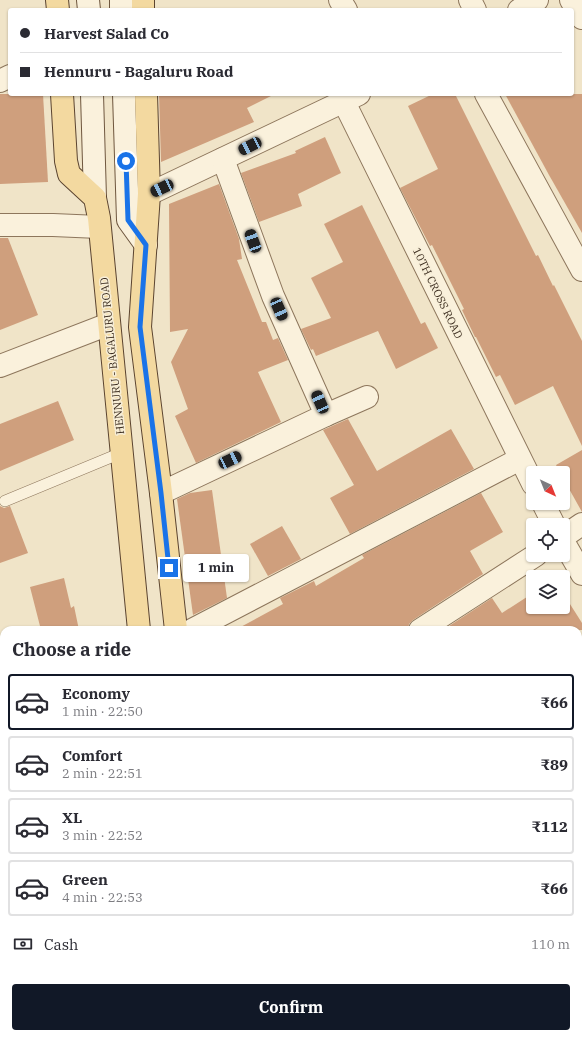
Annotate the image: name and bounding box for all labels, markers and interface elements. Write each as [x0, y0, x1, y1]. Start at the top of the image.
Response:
text: Harvest Salad Co [44, 24, 169, 43]
text: Hennuru - Bagaluru Road [44, 62, 234, 81]
car [237, 135, 263, 157]
route start [117, 152, 135, 170]
car [149, 177, 175, 199]
car [243, 228, 263, 254]
street label: 10TH CROSS ROAD [410, 245, 466, 341]
street label: HENNURU - BAGALURU ROAD [97, 277, 127, 435]
car [269, 296, 289, 322]
car [310, 389, 330, 415]
car [217, 449, 243, 471]
north arrow [526, 466, 570, 510]
map controls [526, 466, 570, 614]
button: locate [526, 518, 570, 562]
callout: 1 min [183, 554, 249, 582]
route end [160, 559, 178, 577]
text: 1 min [198, 559, 234, 576]
button: layers [526, 570, 570, 614]
text: Choose a ride [12, 638, 131, 661]
icon: car [14, 684, 50, 720]
text: Economy [62, 684, 130, 703]
text: ₹66 [540, 693, 568, 712]
text: 1 min · 22:50 [62, 703, 143, 720]
icon: car [14, 746, 50, 782]
text: Comfort [62, 746, 122, 765]
text: ₹89 [540, 755, 568, 774]
text: 2 min · 22:51 [62, 765, 143, 782]
icon: car [14, 808, 50, 844]
text: XL [62, 808, 82, 827]
text: ₹112 [531, 817, 568, 836]
text: 3 min · 22:52 [62, 827, 143, 844]
icon: car [14, 870, 50, 906]
text: Green [62, 870, 108, 889]
text: ₹66 [540, 879, 568, 898]
text: 4 min · 22:53 [62, 889, 143, 906]
icon: cash [12, 933, 34, 955]
text: Cash [44, 935, 78, 954]
text: 110 m [531, 936, 570, 953]
button: Confirm [12, 984, 570, 1030]

